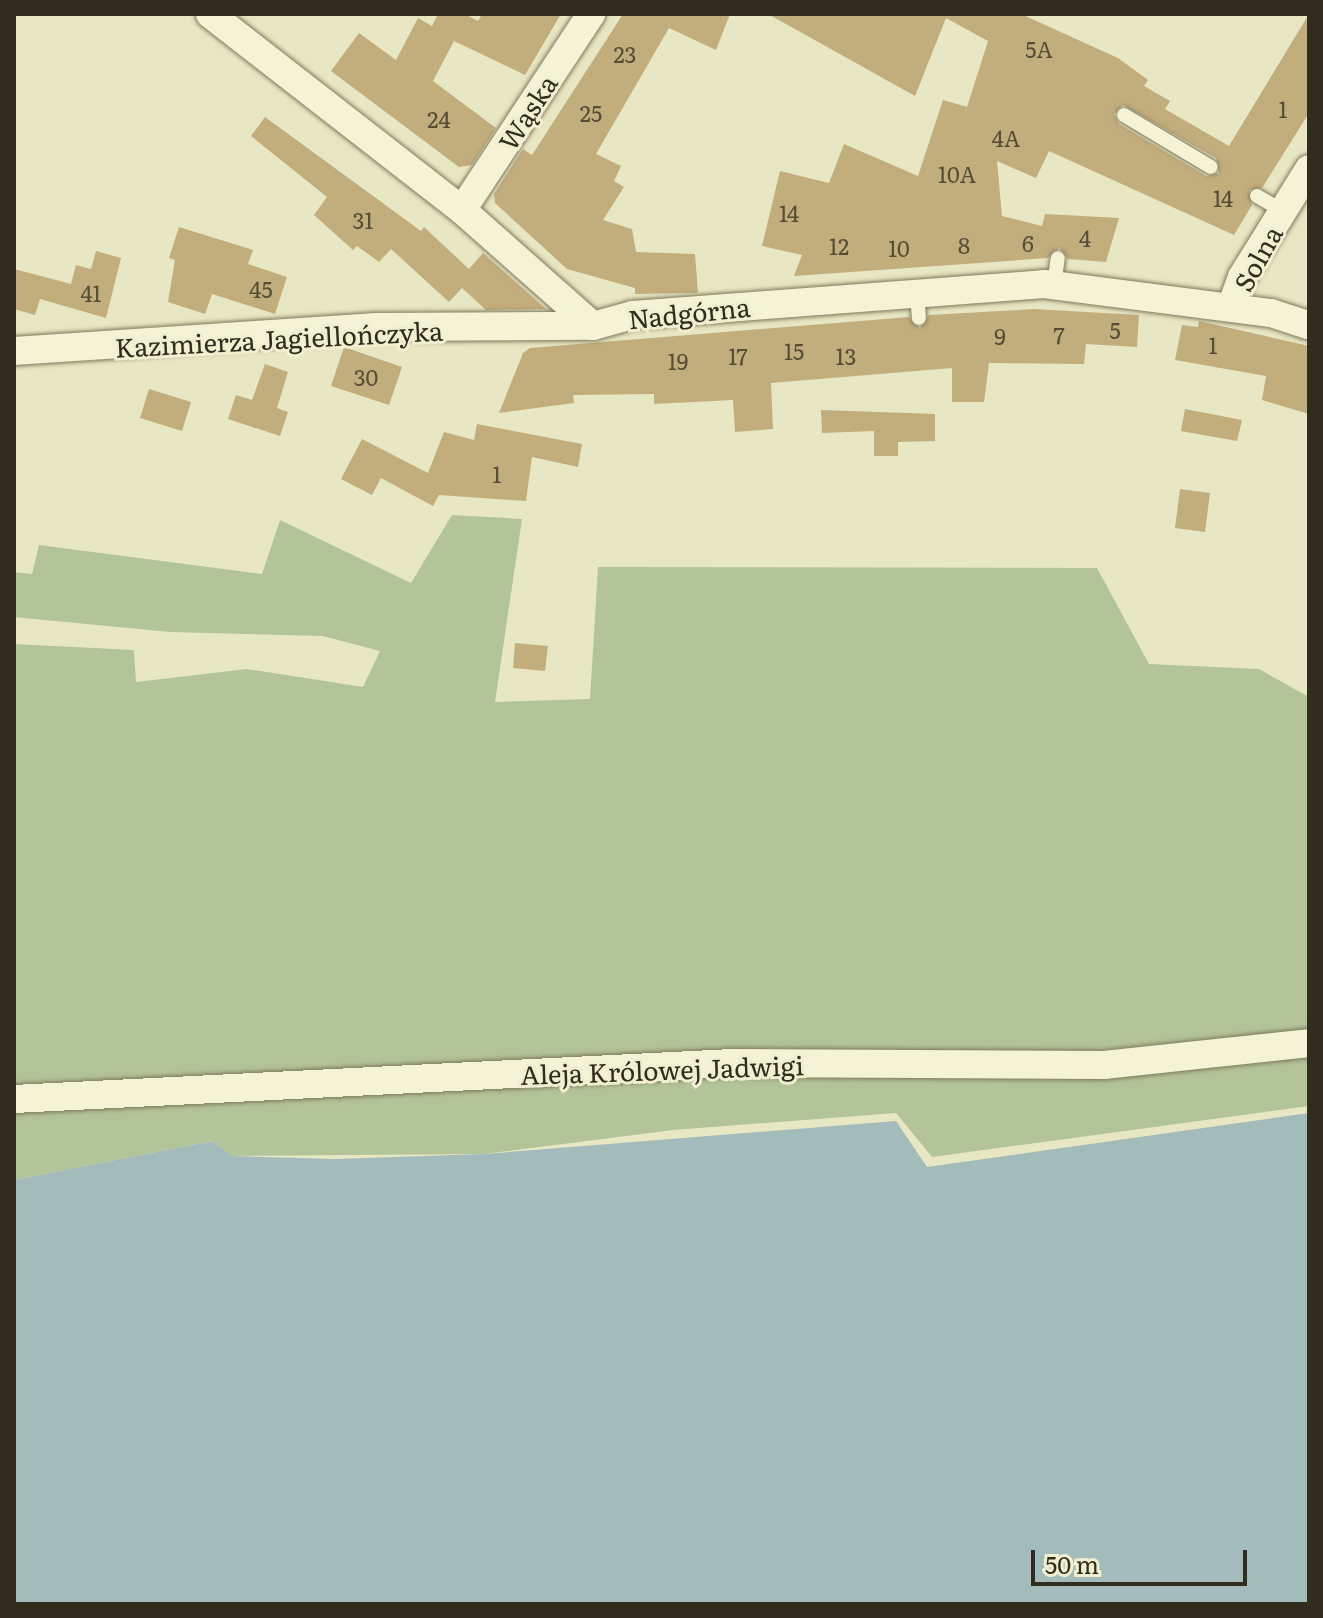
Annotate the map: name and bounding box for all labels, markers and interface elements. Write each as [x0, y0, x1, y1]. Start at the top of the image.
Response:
house number: 5A [1025, 36, 1053, 62]
house number: 23 [613, 41, 637, 67]
street label: Wąska [491, 69, 563, 155]
house number: 1 [1279, 96, 1287, 122]
house number: 25 [580, 100, 602, 126]
house number: 24 [427, 106, 451, 132]
house number: 4A [992, 125, 1020, 151]
house number: 10A [938, 161, 976, 187]
house number: 14 [1213, 185, 1233, 211]
house number: 14 [779, 200, 799, 226]
house number: 31 [353, 207, 373, 233]
street label: Solna [1226, 220, 1288, 296]
house number: 4 [1079, 225, 1091, 251]
house number: 6 [1022, 230, 1034, 256]
house number: 8 [958, 232, 970, 258]
house number: 12 [829, 233, 849, 259]
house number: 10 [888, 235, 910, 261]
house number: 45 [249, 276, 273, 302]
house number: 41 [80, 280, 102, 306]
street label: Nadgórna [626, 290, 752, 334]
street label: Kazimierza Jagiellończyka [114, 314, 444, 362]
house number: 5 [1109, 317, 1121, 343]
house number: 7 [1053, 322, 1065, 348]
house number: 9 [994, 323, 1006, 349]
house number: 1 [1209, 332, 1217, 358]
house number: 15 [784, 338, 804, 364]
house number: 17 [728, 343, 748, 369]
house number: 13 [836, 343, 856, 369]
house number: 19 [668, 348, 688, 374]
house number: 30 [354, 364, 378, 390]
house number: 1 [493, 461, 501, 487]
street label: Aleja Królowej Jadwigi [520, 1048, 804, 1090]
scale bar [1035, 1534, 1251, 1584]
text: 50 m [1045, 1546, 1099, 1581]

